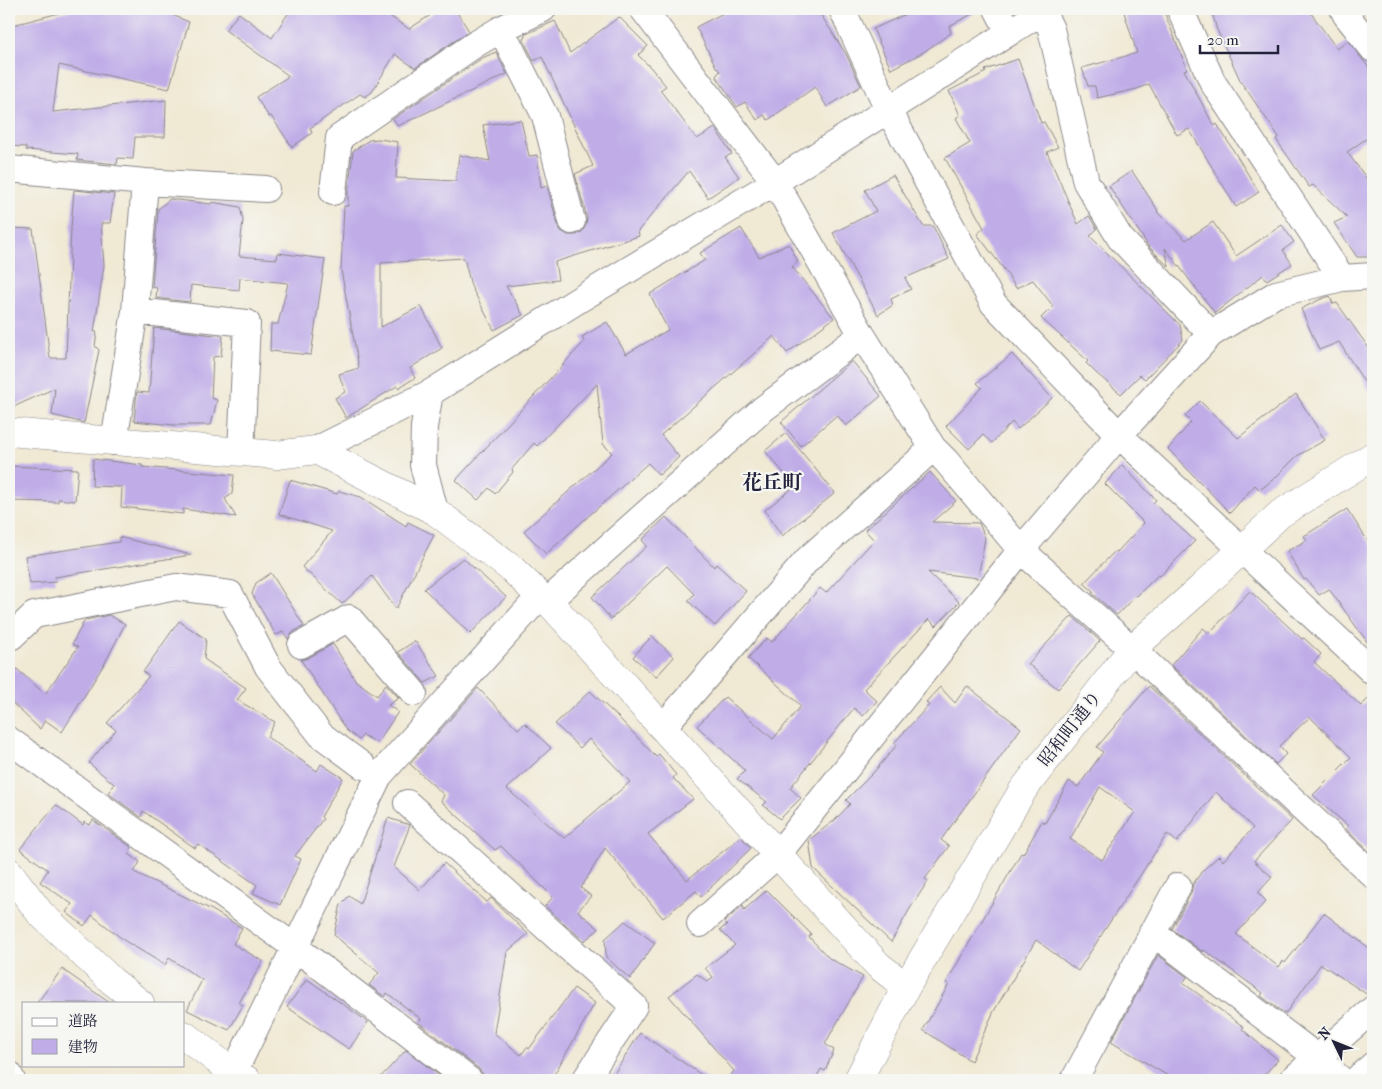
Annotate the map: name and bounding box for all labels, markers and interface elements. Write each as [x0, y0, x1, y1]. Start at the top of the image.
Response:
scale bar [1200, 22, 1277, 54]
text: 20 m [1207, 31, 1239, 49]
district label: 花丘町 [742, 471, 803, 494]
street label: 昭和町通り [1034, 687, 1106, 771]
legend [22, 1002, 185, 1066]
text: 道路 [68, 1012, 98, 1030]
north arrow [1310, 1016, 1360, 1066]
text: N [1315, 1024, 1335, 1043]
text: 建物 [68, 1038, 98, 1056]

